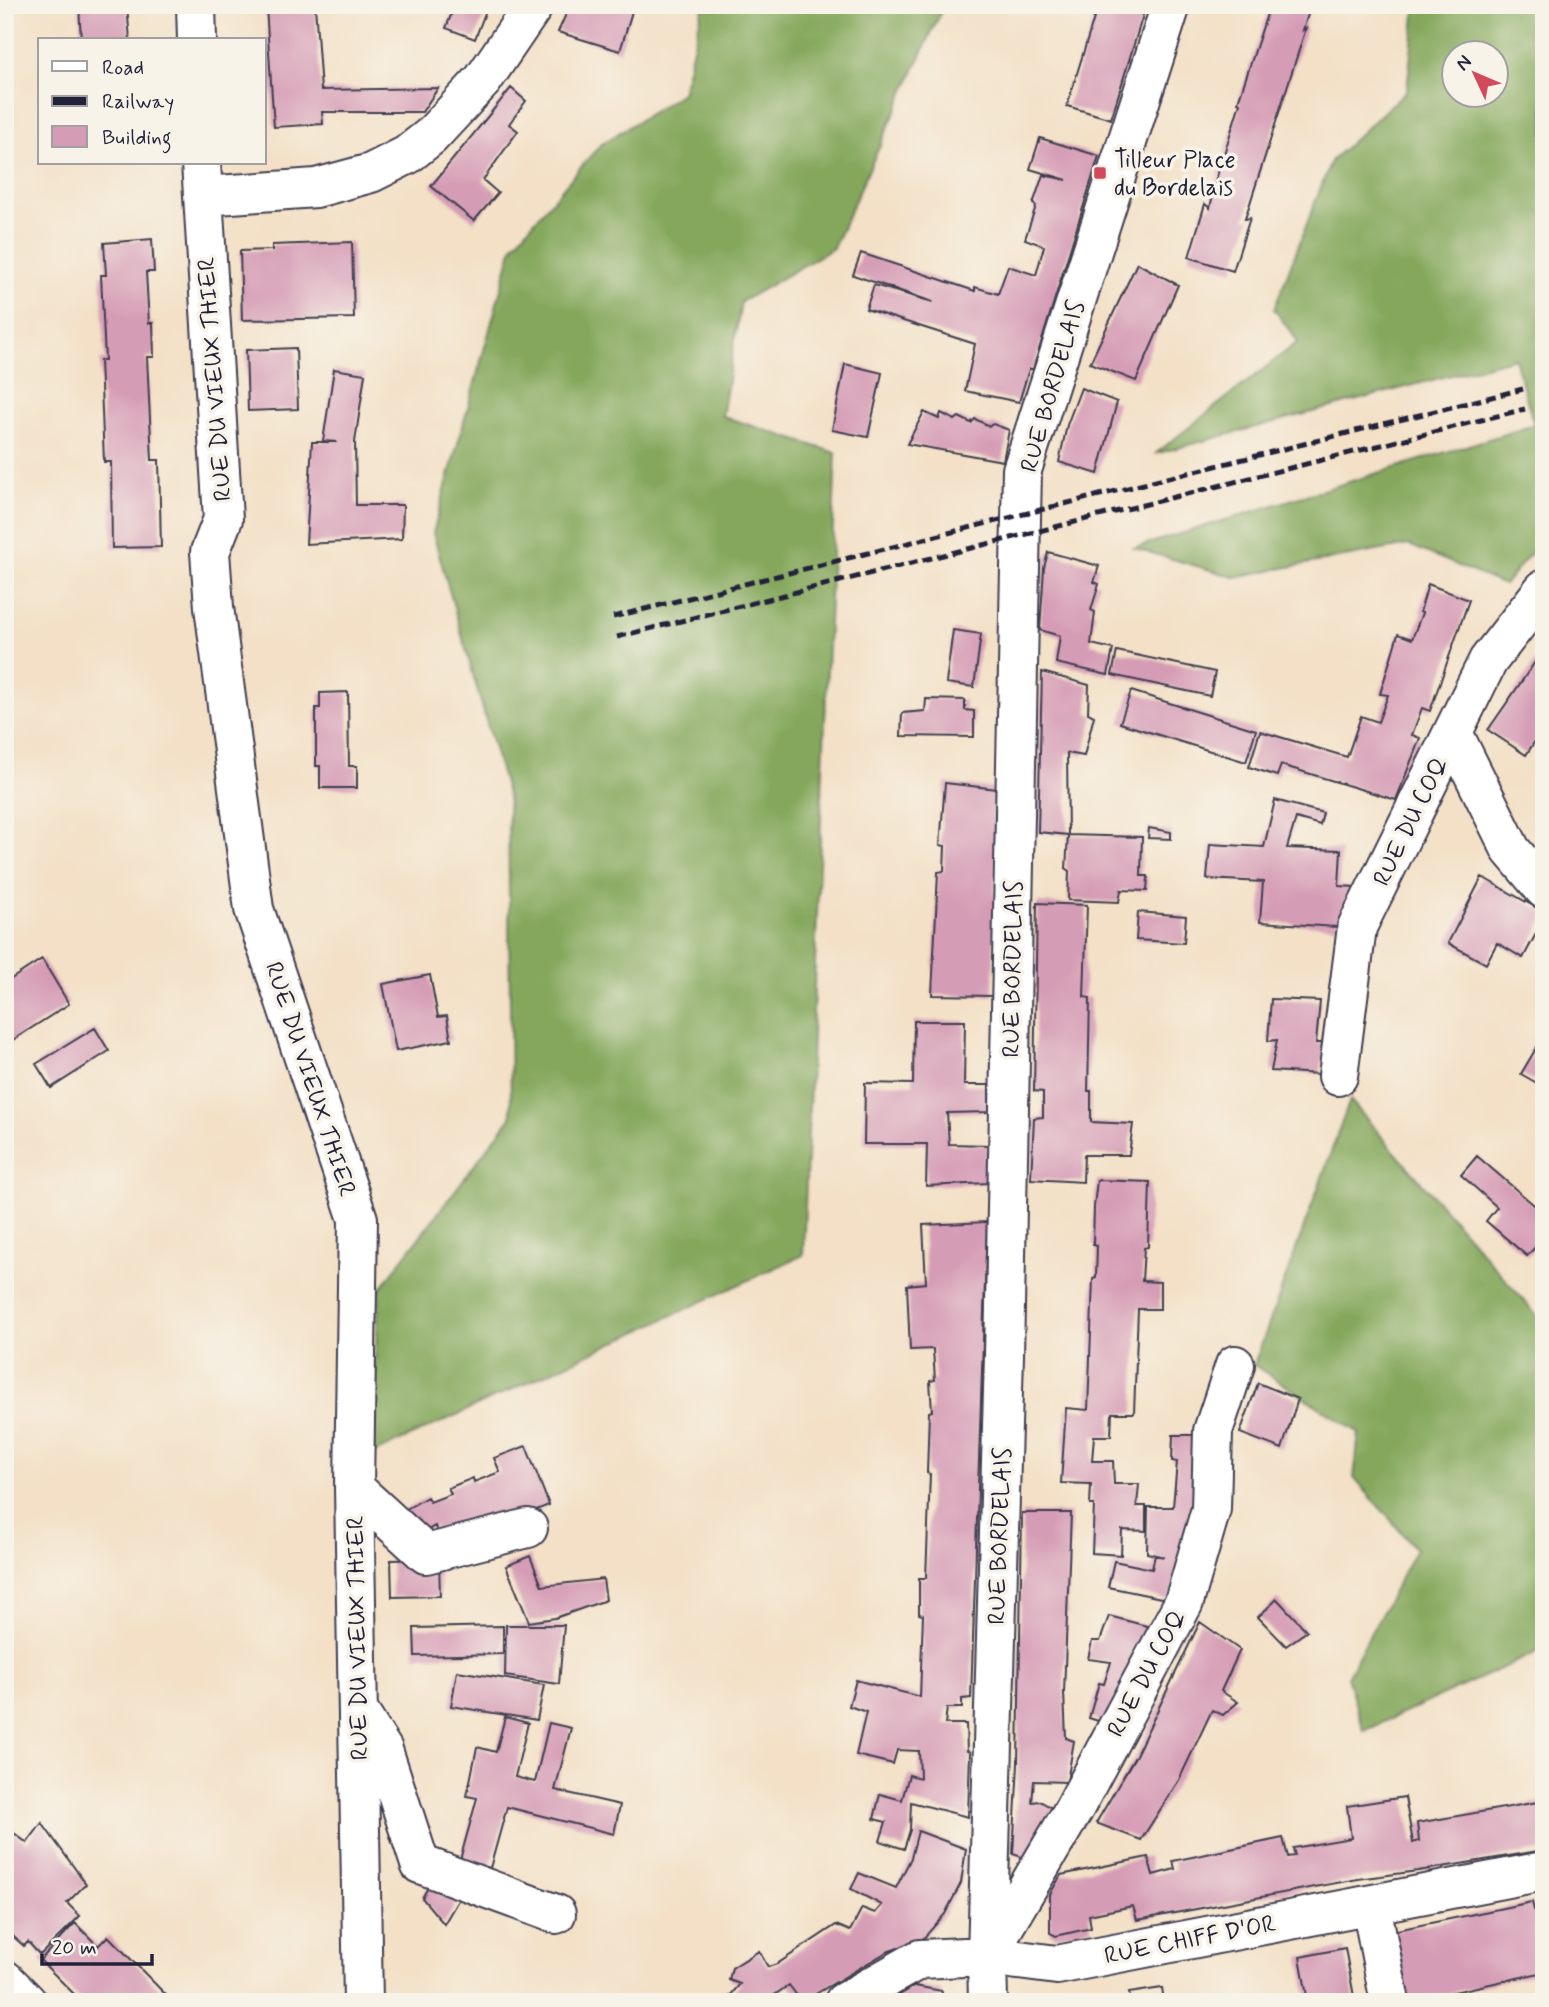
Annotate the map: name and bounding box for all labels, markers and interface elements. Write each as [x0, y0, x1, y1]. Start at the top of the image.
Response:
legend [38, 38, 266, 164]
north arrow [1440, 38, 1510, 108]
text: N [1450, 50, 1477, 76]
text: Road [102, 54, 144, 82]
text: Railway [102, 88, 174, 116]
text: Building [102, 124, 172, 154]
place label: Tilleur Place du Bordelais [1114, 145, 1235, 204]
marker: Tilleur Place du Bordelais [1092, 165, 1108, 181]
street label: RUE DU VIEUX THIER [191, 256, 240, 502]
street label: RUE BORDELAIS [1014, 297, 1093, 476]
street label: RUE DU COQ [1367, 752, 1456, 891]
street label: RUE BORDELAIS [996, 880, 1031, 1058]
street label: RUE DU VIEUX THIER [257, 958, 362, 1201]
street label: RUE BORDELAIS [982, 1447, 1019, 1625]
street label: RUE DU VIEUX THIER [341, 1515, 376, 1761]
street label: RUE DU COQ [1101, 1605, 1194, 1743]
street label: RUE CHIFF D'OR [1102, 1909, 1279, 1972]
scale bar [42, 1923, 152, 1967]
text: 20 m [52, 1934, 97, 1962]

